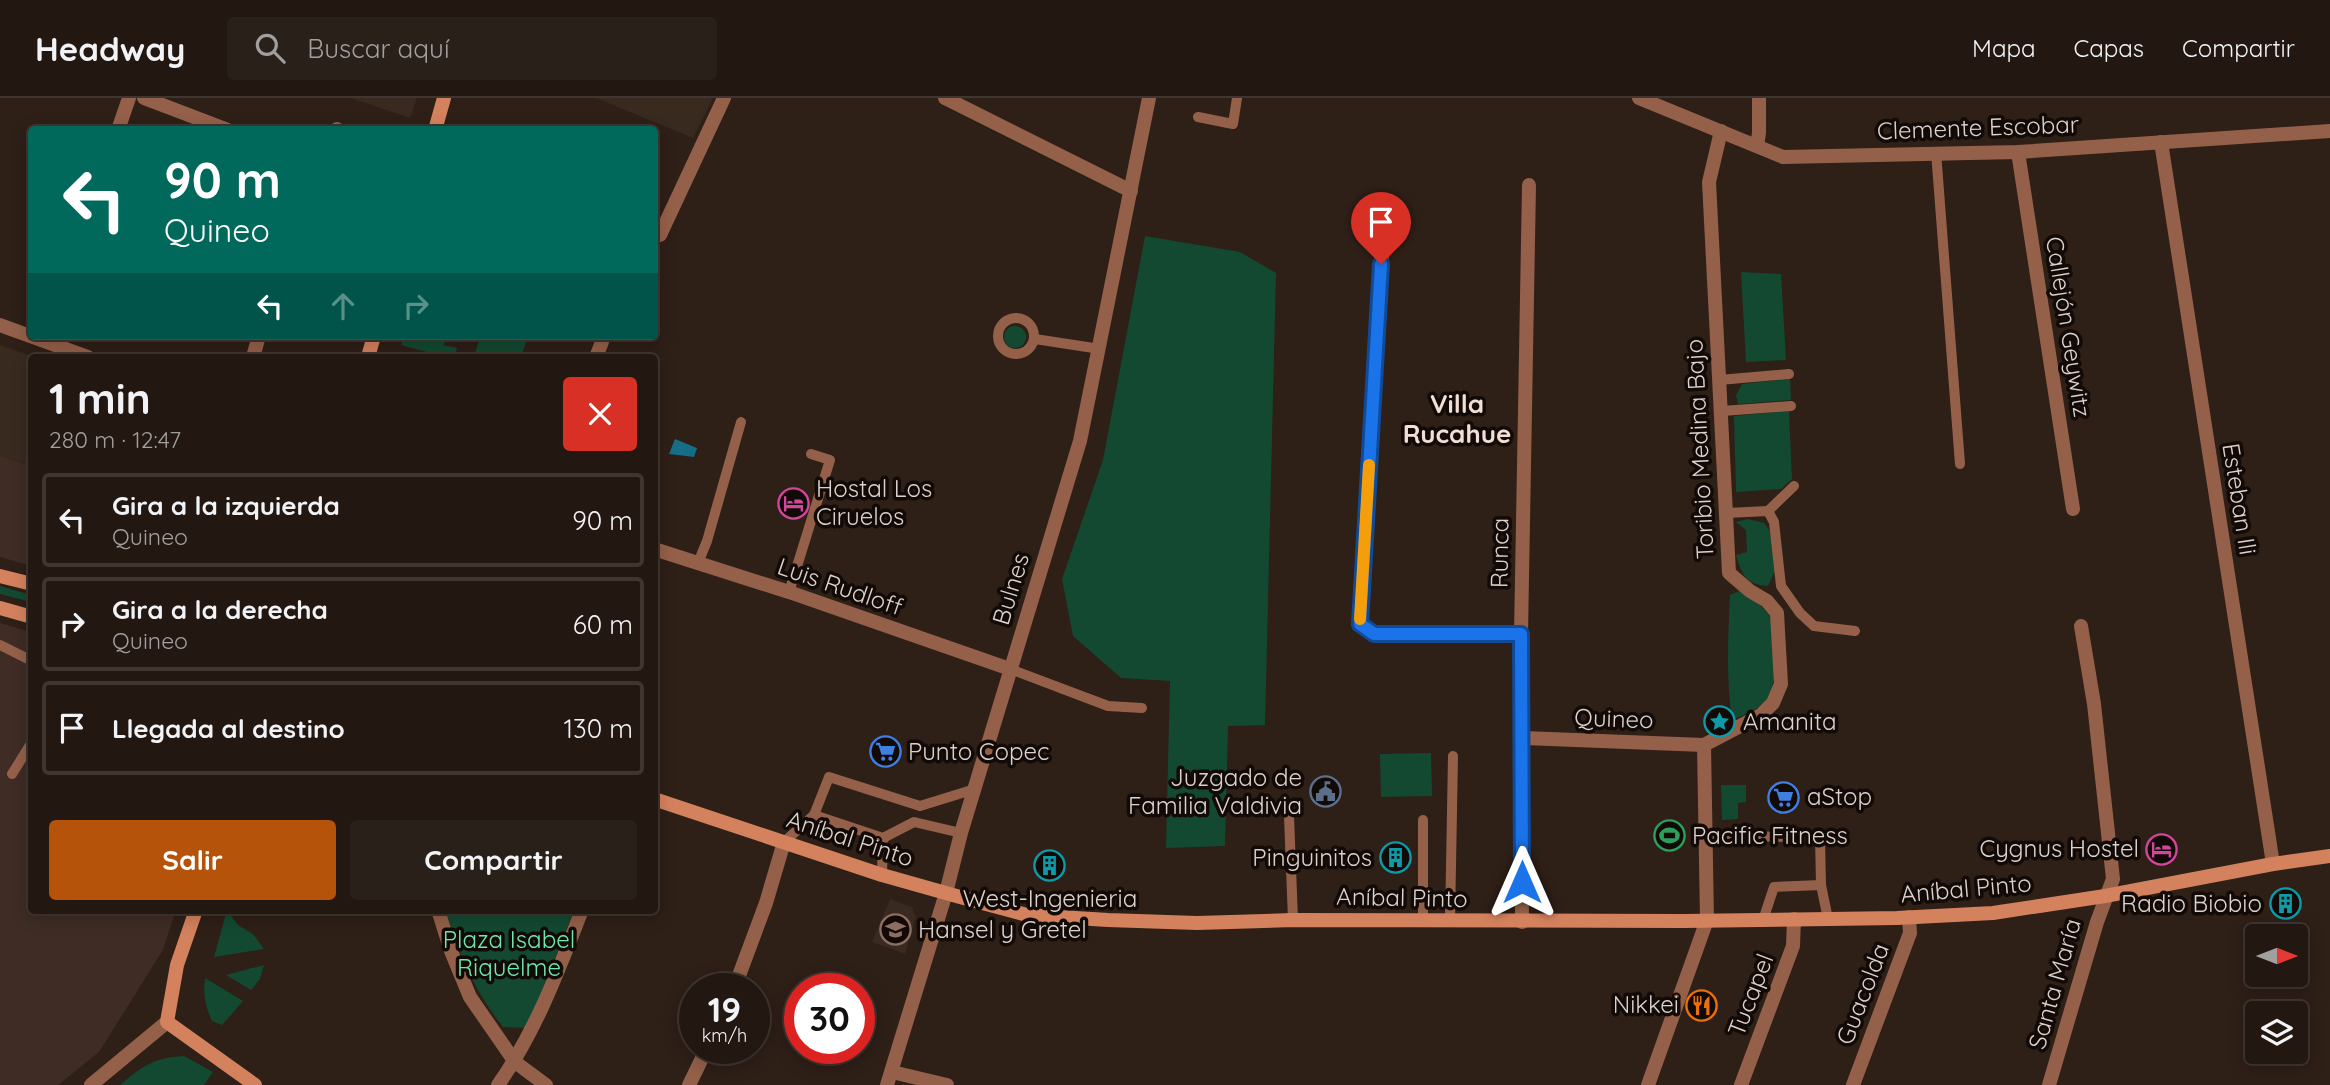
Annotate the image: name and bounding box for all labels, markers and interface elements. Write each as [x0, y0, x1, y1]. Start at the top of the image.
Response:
search box [227, 17, 717, 80]
text: Headway [35, 28, 185, 69]
icon: search [251, 29, 289, 67]
text: Buscar aquí [307, 32, 449, 65]
text: Mapa [1972, 33, 2036, 63]
text: Capas [2074, 33, 2144, 63]
text: Compartir [2182, 33, 2295, 63]
street label: Clemente Escobar [1876, 108, 2079, 146]
text: 90 m [164, 149, 281, 210]
icon: left [49, 154, 140, 245]
pin [1351, 192, 1411, 264]
icon: arrive [1362, 203, 1400, 241]
text: Quineo [164, 210, 270, 250]
street label: Callejón Geywitz [2040, 234, 2098, 419]
icon: left [251, 287, 289, 325]
icon: ahead [324, 287, 362, 325]
icon: right [397, 287, 435, 325]
street label: Toribio Medina Bajo [1678, 338, 1720, 560]
text: 1 min [49, 372, 151, 425]
button: close [563, 377, 637, 451]
district label: Villa Rucahue [1403, 387, 1511, 450]
text: 280 m · 12:47 [49, 425, 181, 454]
street label: Esteban Ili [2216, 441, 2264, 557]
place label: Hostal Los Ciruelos [816, 473, 932, 531]
hotel icon: Hostal Los Ciruelos [776, 486, 810, 520]
text: Gira a la izquierda [112, 489, 340, 522]
icon: left [53, 501, 91, 539]
text: 90 m [572, 504, 633, 537]
street label: Runca [1483, 518, 1515, 588]
text: Quineo [112, 522, 188, 551]
street label: Bulnes [985, 549, 1035, 628]
street label: Luis Rudloff [774, 551, 907, 621]
text: Gira a la derecha [112, 593, 328, 626]
icon: right [53, 605, 91, 643]
text: 60 m [573, 608, 633, 641]
text: Quineo [112, 626, 188, 655]
street label: Quineo [1574, 702, 1654, 734]
place icon: Amanita [1703, 705, 1737, 739]
place label: Amanita [1743, 706, 1837, 736]
icon: arrive [53, 709, 91, 747]
text: Llegada al destino [112, 712, 345, 745]
text: 130 m [563, 712, 633, 745]
supermarket icon: Punto Copec [868, 735, 902, 769]
place label: Punto Copec [908, 736, 1049, 766]
place label: Juzgado de Familia Valdivia [1128, 762, 1302, 820]
public building icon: Juzgado de Familia Valdivia [1308, 775, 1342, 809]
supermarket icon: aStop [1767, 780, 1801, 814]
place label: aStop [1807, 781, 1872, 811]
street label: Aníbal Pinto [783, 803, 917, 873]
sports icon: Pacific Fitness [1652, 819, 1686, 853]
button: Salir [49, 820, 336, 900]
button: Compartir [350, 820, 637, 900]
place label: Pacific Fitness [1692, 820, 1848, 850]
hotel icon: Cygnus Hostel [2145, 832, 2179, 866]
place label: Cygnus Hostel [1980, 833, 2139, 863]
building icon: Pinguinitos [1378, 841, 1412, 875]
place label: Pinguinitos [1252, 842, 1372, 872]
position arrow [1485, 845, 1559, 919]
building icon: West-Ingenieria [1033, 848, 1067, 882]
street label: Aníbal Pinto [1899, 867, 2033, 909]
street label: Aníbal Pinto [1336, 881, 1468, 913]
place label: West-Ingenieria [963, 883, 1137, 913]
building icon: Radio Biobio [2268, 887, 2302, 921]
place label: Radio Biobio [2121, 888, 2262, 918]
school or university icon: Hansel y Gretel [878, 913, 912, 947]
place label: Hansel y Gretel [918, 914, 1087, 944]
street label: Santa María [2021, 915, 2087, 1052]
park label: Plaza Isabel Riquelme [443, 924, 575, 982]
north arrow [2245, 924, 2308, 987]
map controls [2245, 924, 2308, 1064]
street label: Guacolda [1829, 939, 1895, 1049]
street label: Tucapel [1721, 949, 1779, 1040]
speed limit sign: 30 [784, 973, 875, 1064]
text: 19 [708, 987, 741, 1031]
restaurant icon: Nikkei [1685, 988, 1719, 1022]
place label: Nikkei [1613, 989, 1679, 1019]
button: layers [2245, 1001, 2308, 1064]
text: km/h [702, 1024, 747, 1047]

